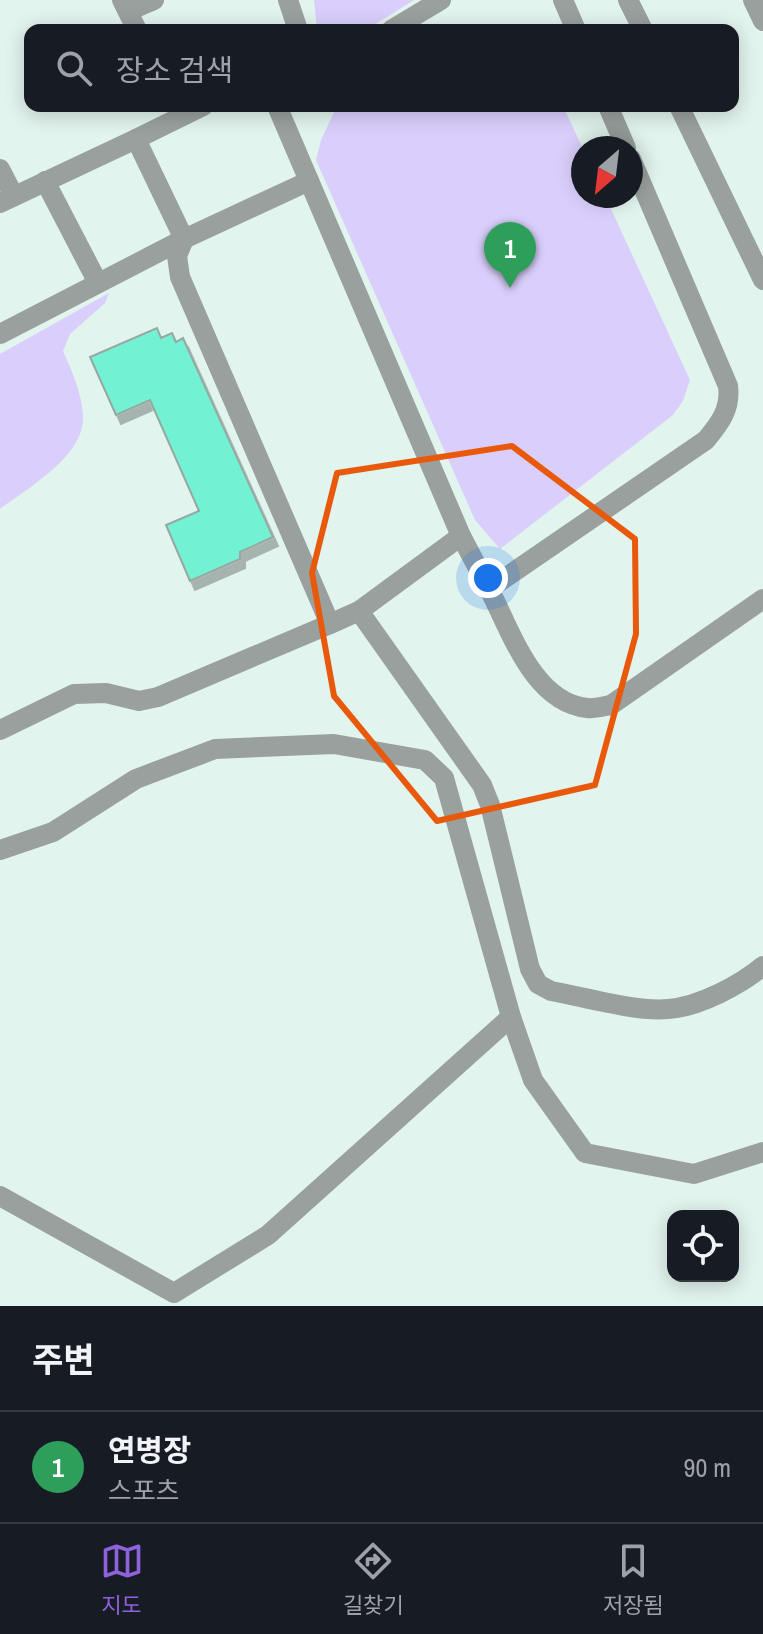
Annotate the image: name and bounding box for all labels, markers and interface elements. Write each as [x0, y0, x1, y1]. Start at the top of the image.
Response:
search box [24, 24, 739, 112]
icon: search [52, 46, 96, 90]
text: 장소 검색 [116, 50, 233, 90]
north arrow [571, 136, 643, 208]
pin: 1 [484, 222, 536, 288]
your location [468, 558, 508, 598]
map controls [667, 1210, 739, 1282]
button: locate [667, 1210, 739, 1282]
text: 주변 [32, 1337, 95, 1383]
text: 연병장 [108, 1430, 191, 1470]
text: 1 [52, 1450, 64, 1485]
text: 90 m [684, 1450, 731, 1485]
text: 스포츠 [108, 1473, 180, 1508]
tab: 지도 [100, 1539, 144, 1620]
tab: 길찾기 [343, 1539, 403, 1620]
tab: 저장됨 [603, 1539, 663, 1620]

